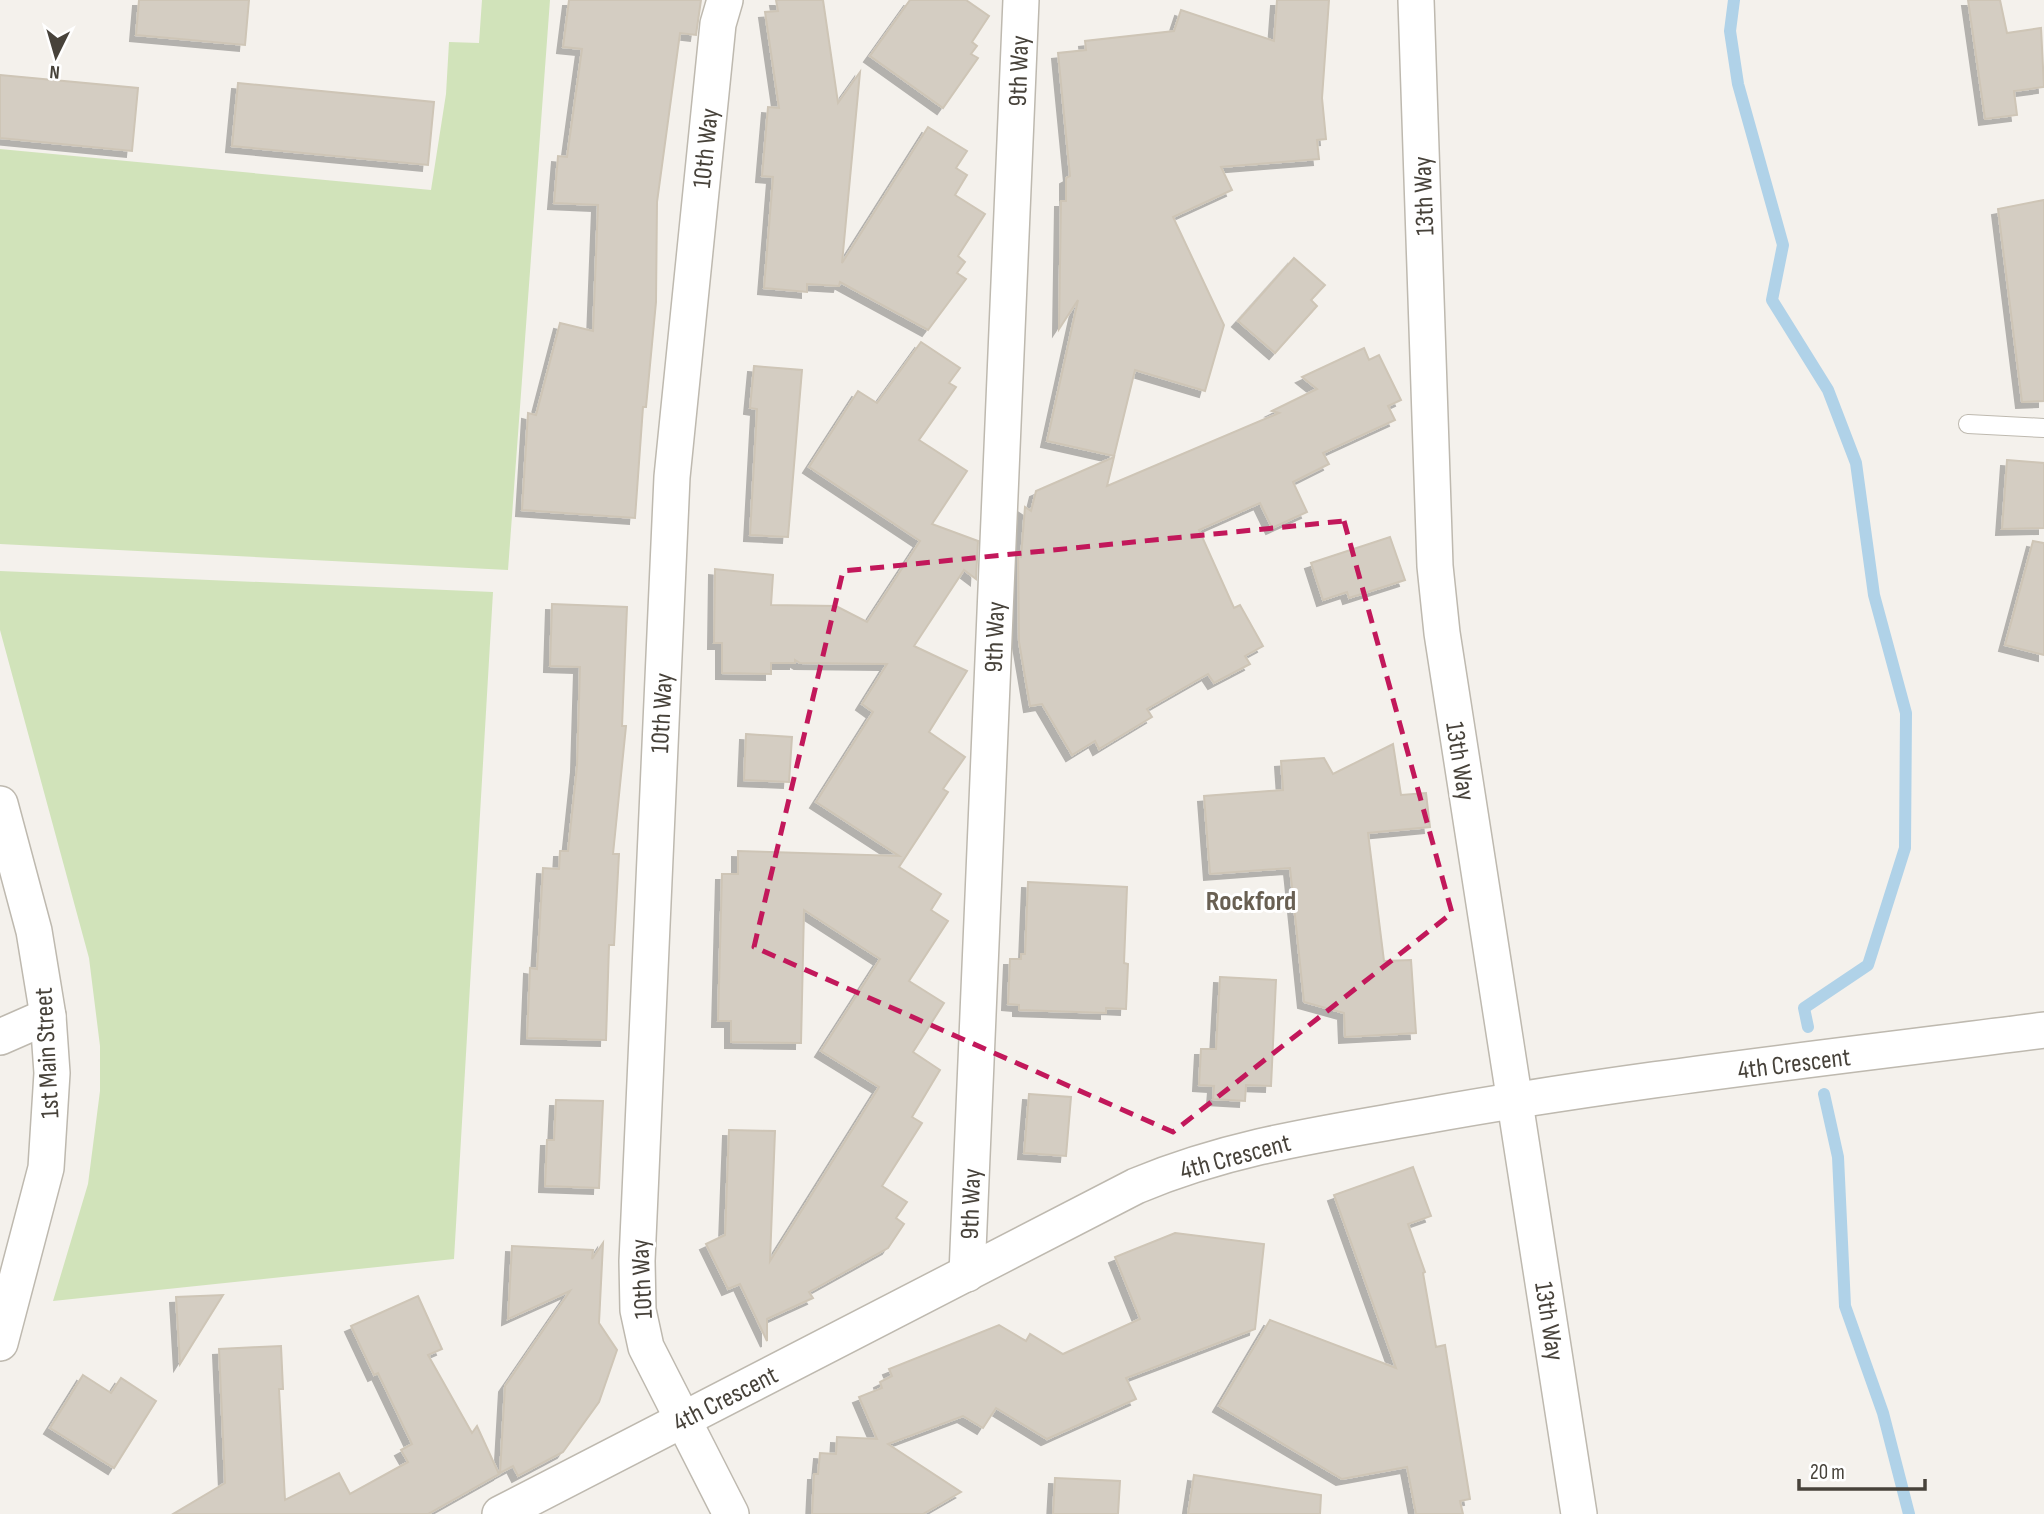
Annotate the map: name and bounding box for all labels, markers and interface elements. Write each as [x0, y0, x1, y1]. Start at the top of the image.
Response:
north arrow [21, 21, 91, 91]
street label: 9th Way [1003, 35, 1036, 107]
text: N [49, 60, 61, 83]
street label: 10th Way [687, 107, 726, 190]
street label: 13th Way [1408, 156, 1441, 236]
street label: 9th Way [979, 601, 1012, 673]
street label: 10th Way [645, 672, 680, 754]
street label: 13th Way [1438, 720, 1481, 803]
district label: Rockford [1206, 885, 1296, 918]
street label: 1st Main Street [29, 987, 66, 1119]
street label: 4th Crescent [1736, 1042, 1852, 1087]
street label: 4th Crescent [1177, 1128, 1294, 1187]
street label: 9th Way [955, 1168, 988, 1240]
street label: 10th Way [625, 1238, 660, 1320]
street label: 13th Way [1527, 1280, 1570, 1363]
street label: 4th Crescent [668, 1360, 783, 1439]
scale bar [1799, 1448, 1925, 1492]
text: 20 m [1810, 1460, 1845, 1485]

